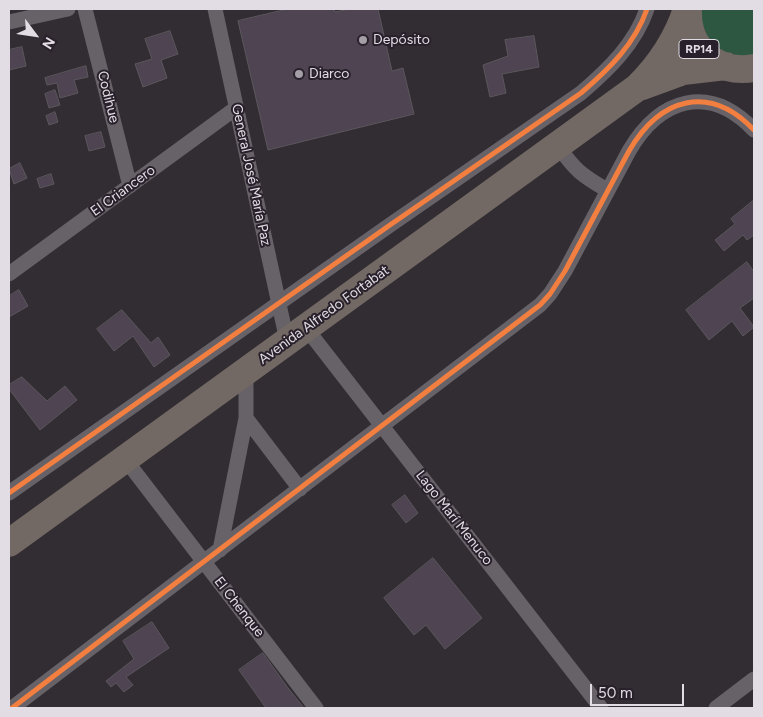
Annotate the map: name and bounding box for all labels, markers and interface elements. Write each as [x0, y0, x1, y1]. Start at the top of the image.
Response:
north arrow [10, 10, 60, 60]
place label: Depósito [373, 32, 430, 48]
text: N [38, 34, 58, 52]
marker: Depósito [357, 34, 369, 46]
road number: RP14 [679, 40, 719, 59]
place label: Diarco [309, 66, 349, 82]
marker: Diarco [293, 68, 305, 80]
street label: Codihue [93, 69, 123, 125]
street label: General José María Paz [228, 103, 274, 247]
street label: El Criancero [87, 162, 159, 220]
street label: Avenida Alfredo Fortabat [255, 262, 393, 368]
street label: Lago Marí Menuco [412, 467, 496, 569]
street label: El Chenque [210, 574, 268, 640]
scale bar [593, 674, 687, 706]
text: 50 m [598, 684, 633, 702]

